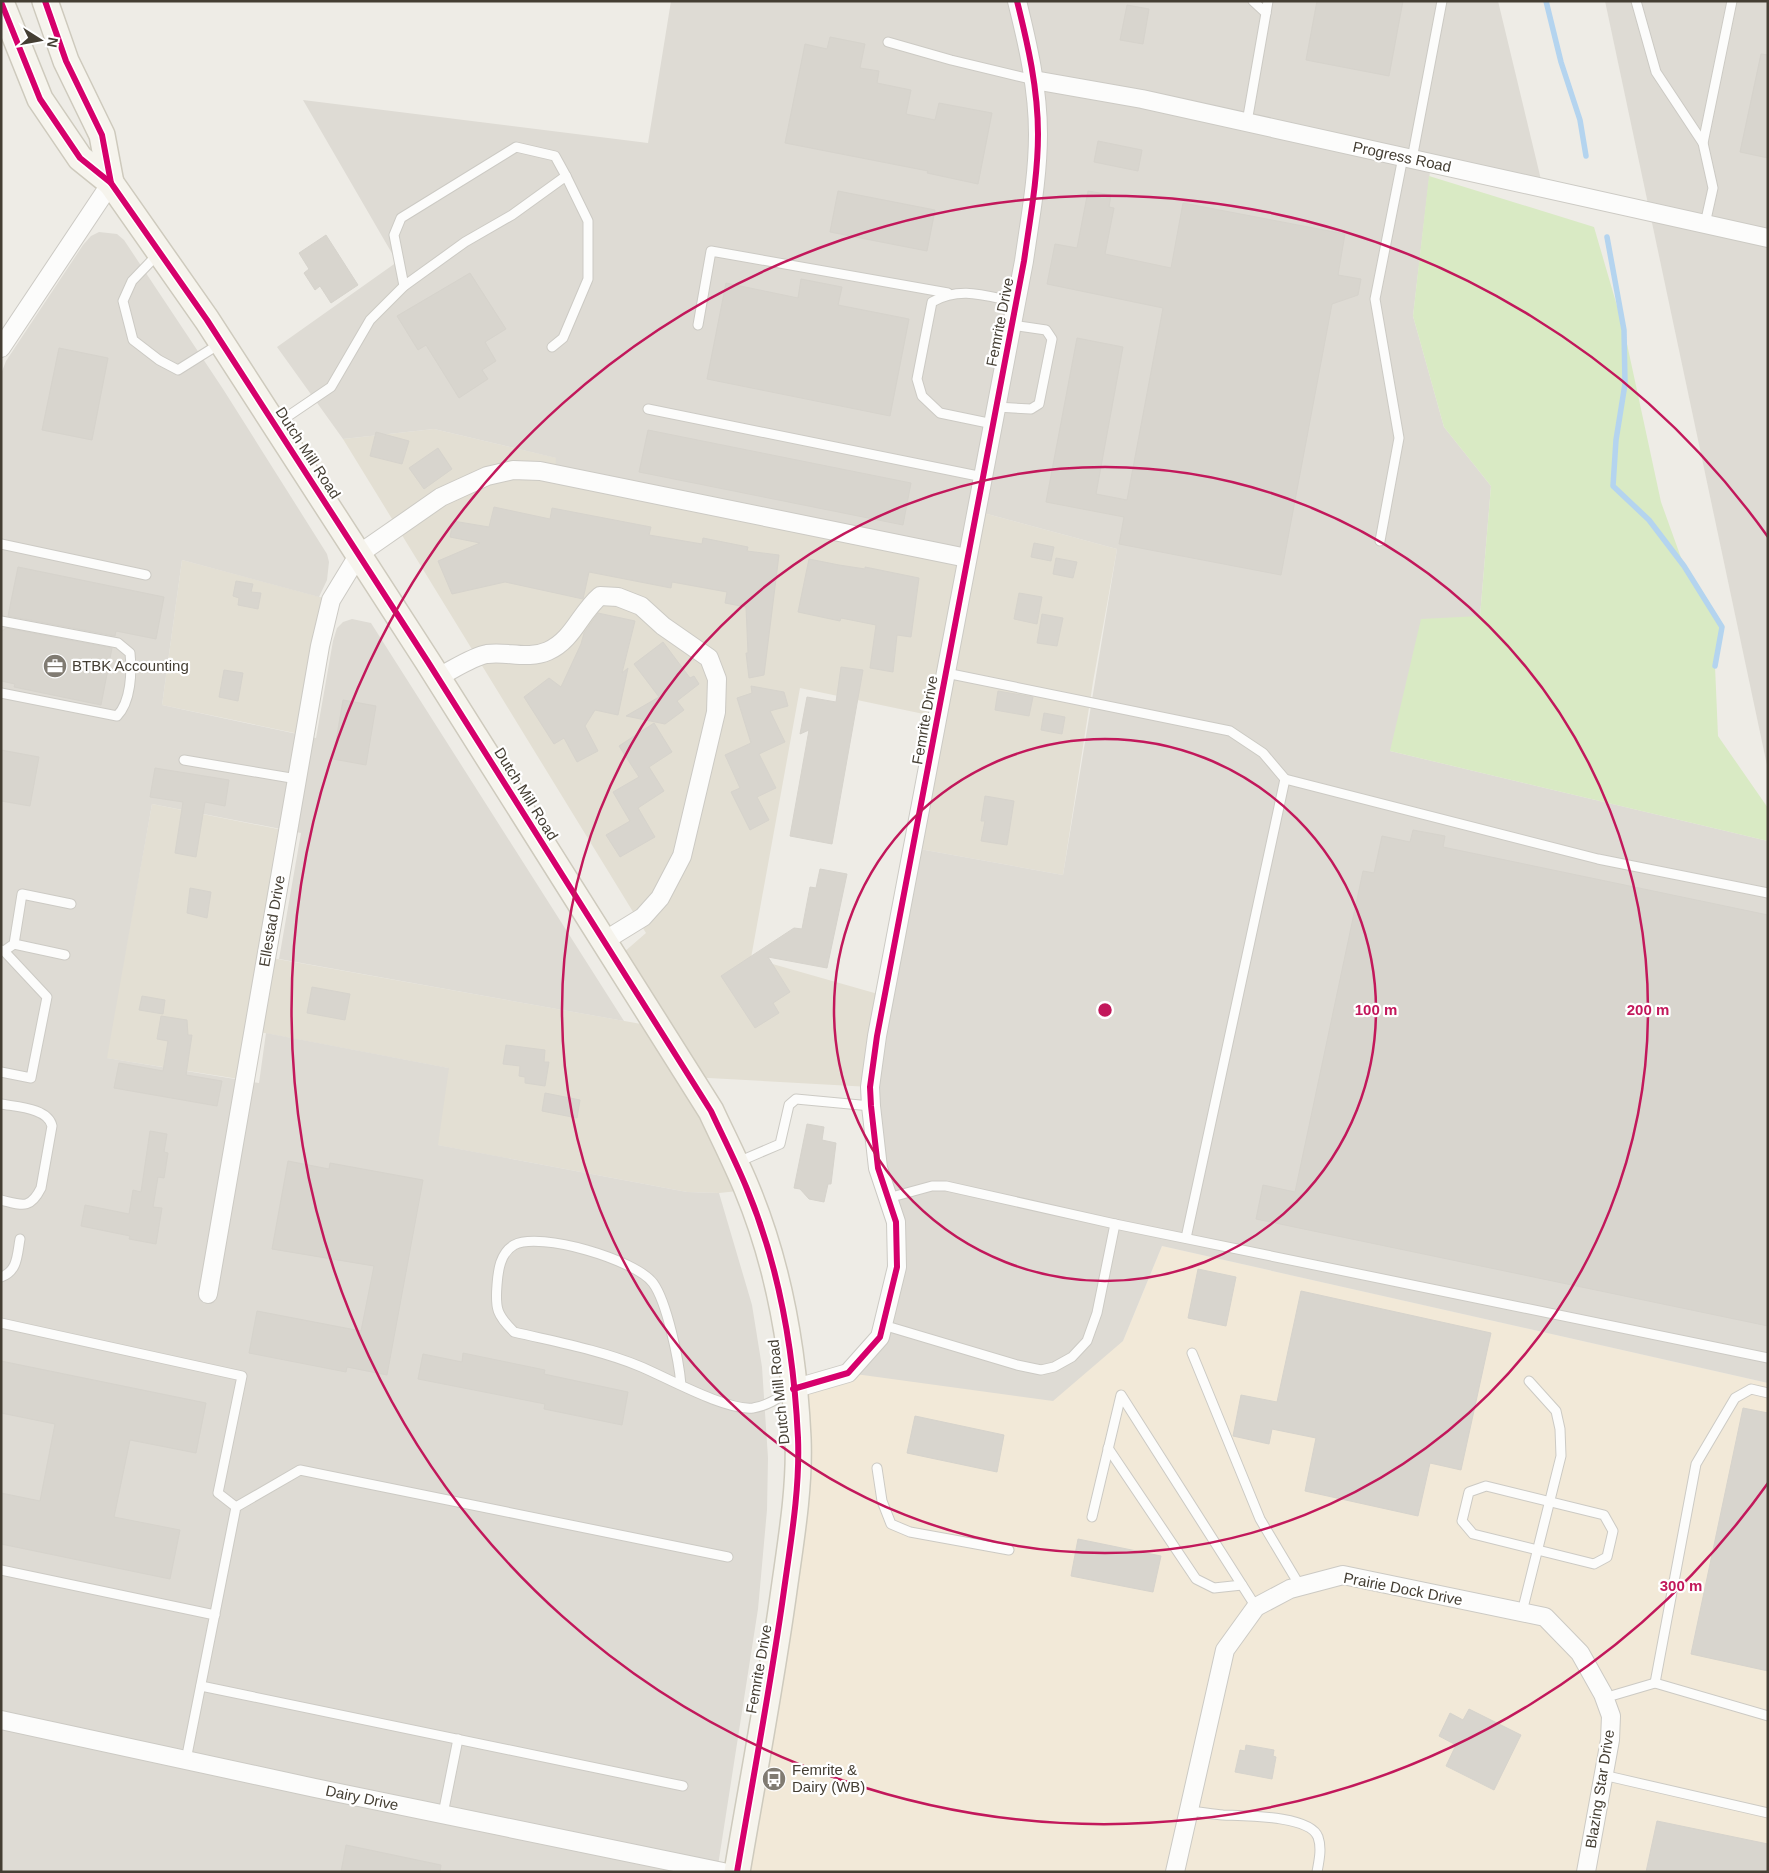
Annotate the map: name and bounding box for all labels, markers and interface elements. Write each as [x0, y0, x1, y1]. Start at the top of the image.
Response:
north arrow [15, 15, 65, 65]
text: N [44, 36, 62, 49]
street label: Progress Road [1351, 138, 1453, 175]
street label: Femrite Drive [983, 276, 1016, 368]
street label: Dutch Mill Road [272, 404, 344, 502]
office icon: BTBK Accounting [42, 653, 68, 679]
place label: BTBK Accounting [72, 657, 189, 674]
street label: Femrite Drive [908, 674, 941, 766]
street label: Dutch Mill Road [491, 744, 562, 843]
street label: Ellestad Drive [255, 874, 288, 968]
centre of rings [1096, 1001, 1114, 1019]
text: 100 m [1355, 1001, 1397, 1018]
text: 200 m [1627, 1001, 1669, 1018]
street label: Dutch Mill Road [765, 1339, 792, 1446]
street label: Prairie Dock Drive [1342, 1569, 1464, 1608]
text: 300 m [1660, 1577, 1702, 1594]
street label: Femrite Drive [742, 1623, 775, 1715]
street label: Blazing Star Drive [1582, 1728, 1617, 1850]
place label: Femrite & Dairy (WB) [792, 1761, 865, 1795]
bus stop icon: Femrite & Dairy (WB) [761, 1766, 787, 1792]
street label: Dairy Drive [324, 1781, 400, 1814]

